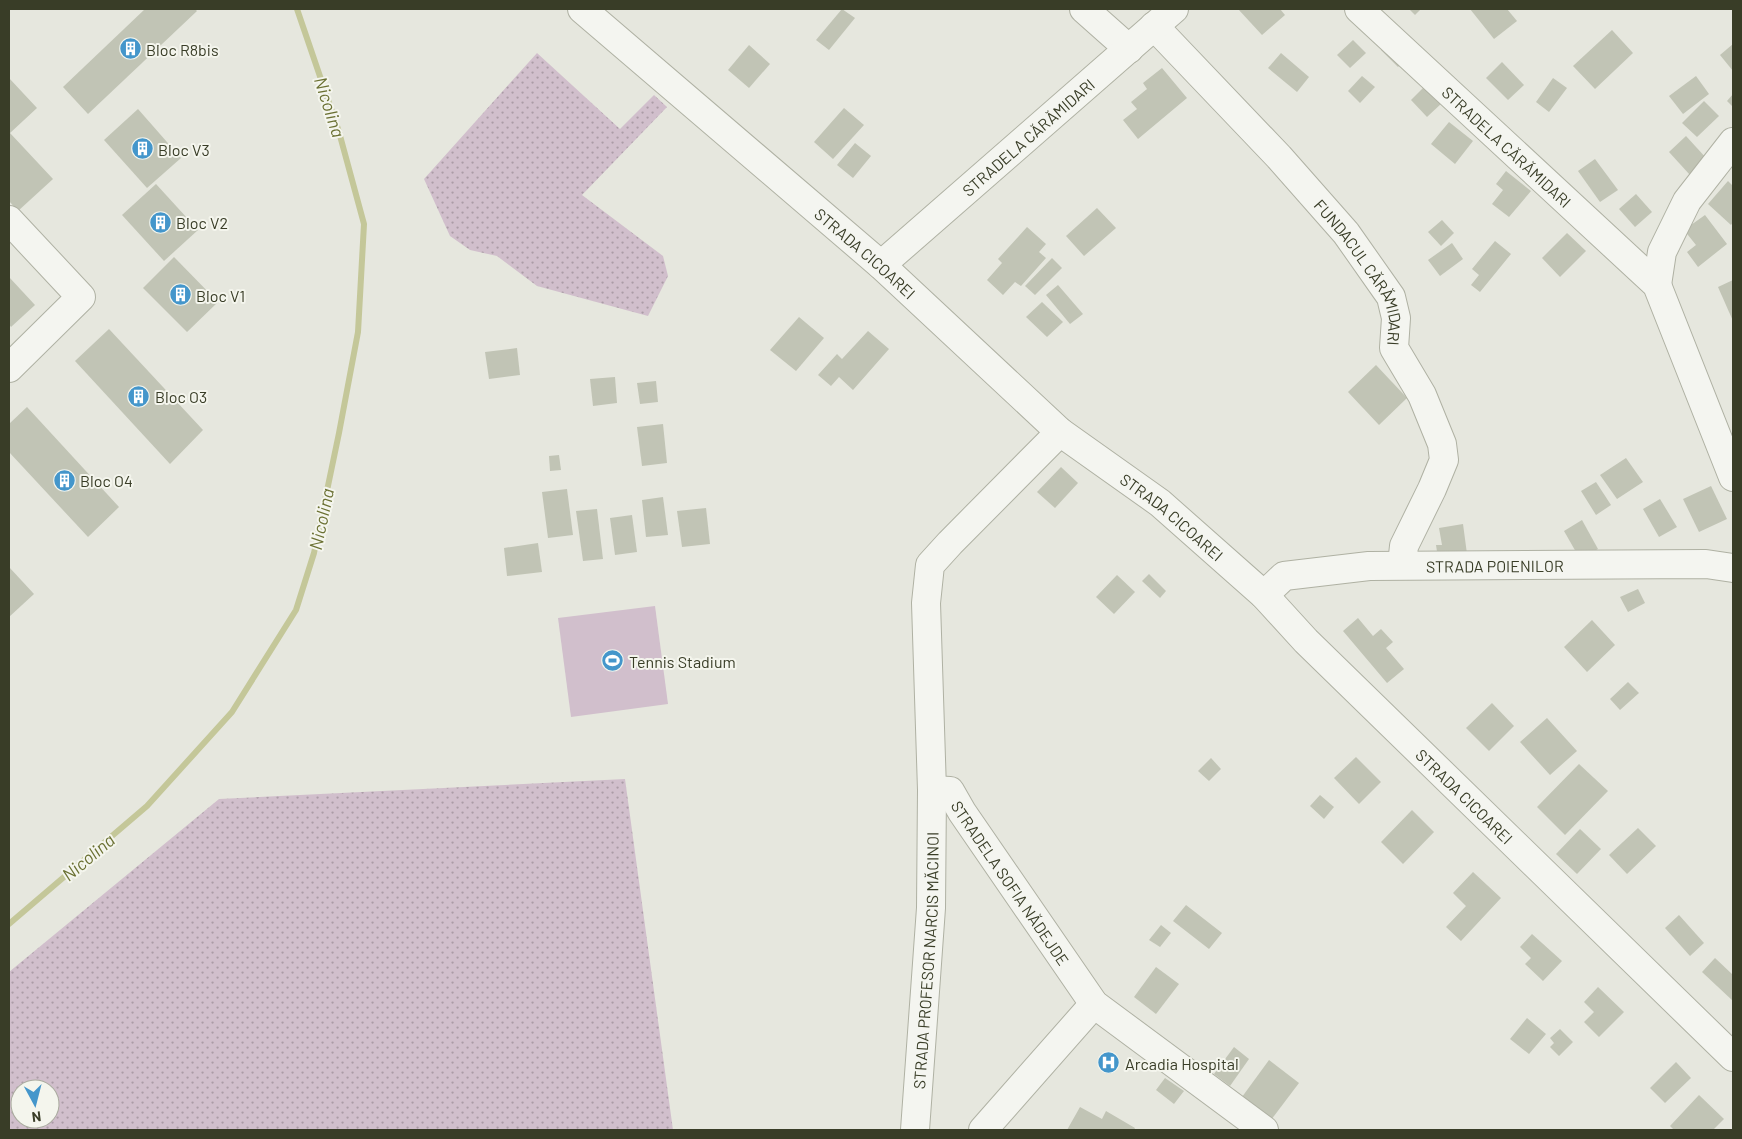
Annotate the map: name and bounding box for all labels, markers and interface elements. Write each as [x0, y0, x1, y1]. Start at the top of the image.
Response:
building icon: Bloc R8bis [118, 37, 142, 61]
place label: Bloc R8bis [146, 40, 219, 59]
water label: Nicolina [310, 74, 350, 140]
street label: STRADELA CĂRĂMIDARI [958, 74, 1098, 199]
street label: STRADELA CĂRĂMIDARI [1439, 82, 1576, 211]
building icon: Bloc V3 [130, 137, 154, 161]
place label: Bloc V3 [158, 140, 210, 159]
street label: FUNDACUL CĂRĂMIDARI [1311, 195, 1406, 346]
street label: STRADA CICOAREI [811, 204, 920, 302]
building icon: Bloc V2 [148, 210, 172, 234]
place label: Bloc V2 [176, 213, 228, 232]
building icon: Bloc V1 [168, 283, 192, 307]
place label: Bloc V1 [196, 286, 245, 305]
building icon: Bloc O3 [127, 384, 151, 408]
place label: Bloc O3 [155, 387, 207, 406]
building icon: Bloc O4 [52, 468, 76, 492]
street label: STRADA CICOAREI [1117, 469, 1228, 564]
place label: Bloc O4 [80, 471, 133, 490]
water label: Nicolina [304, 486, 338, 552]
street label: STRADA POIENILOR [1426, 555, 1564, 575]
sports icon: Tennis Stadium [601, 649, 625, 673]
place label: Tennis Stadium [629, 652, 736, 671]
street label: STRADA CICOAREI [1413, 744, 1517, 847]
street label: STRADELA SOFIA NĂDEJDE [948, 797, 1074, 968]
water label: Nicolina [57, 829, 119, 885]
street label: STRADA PROFESOR NARCIS MĂCINOI [908, 832, 941, 1090]
hospital icon: Arcadia Hospital [1097, 1051, 1121, 1075]
place label: Arcadia Hospital [1125, 1054, 1239, 1073]
north arrow [10, 1079, 60, 1129]
text: N [31, 1108, 42, 1126]

